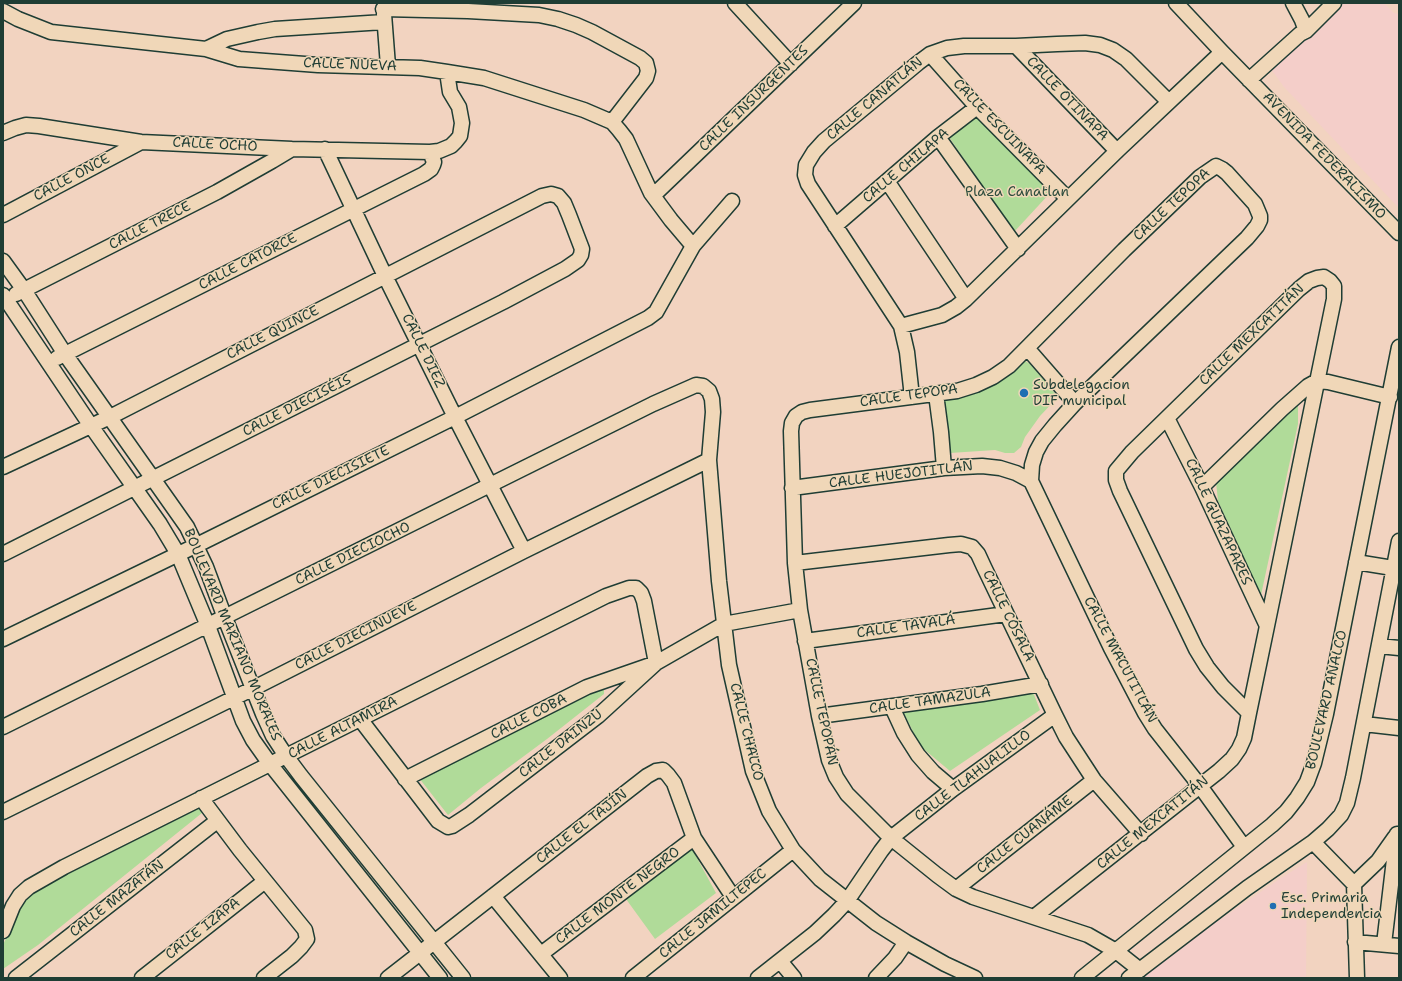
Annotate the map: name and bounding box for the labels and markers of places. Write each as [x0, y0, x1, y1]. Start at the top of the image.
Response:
place label: Subdelegacion DIF municipal [1033, 377, 1130, 410]
marker: Subdelegacion DIF municipal [1018, 387, 1030, 399]
place label: Esc. Primaria Independencia [1281, 890, 1382, 922]
marker: Esc. Primaria Independencia [1268, 901, 1278, 911]

